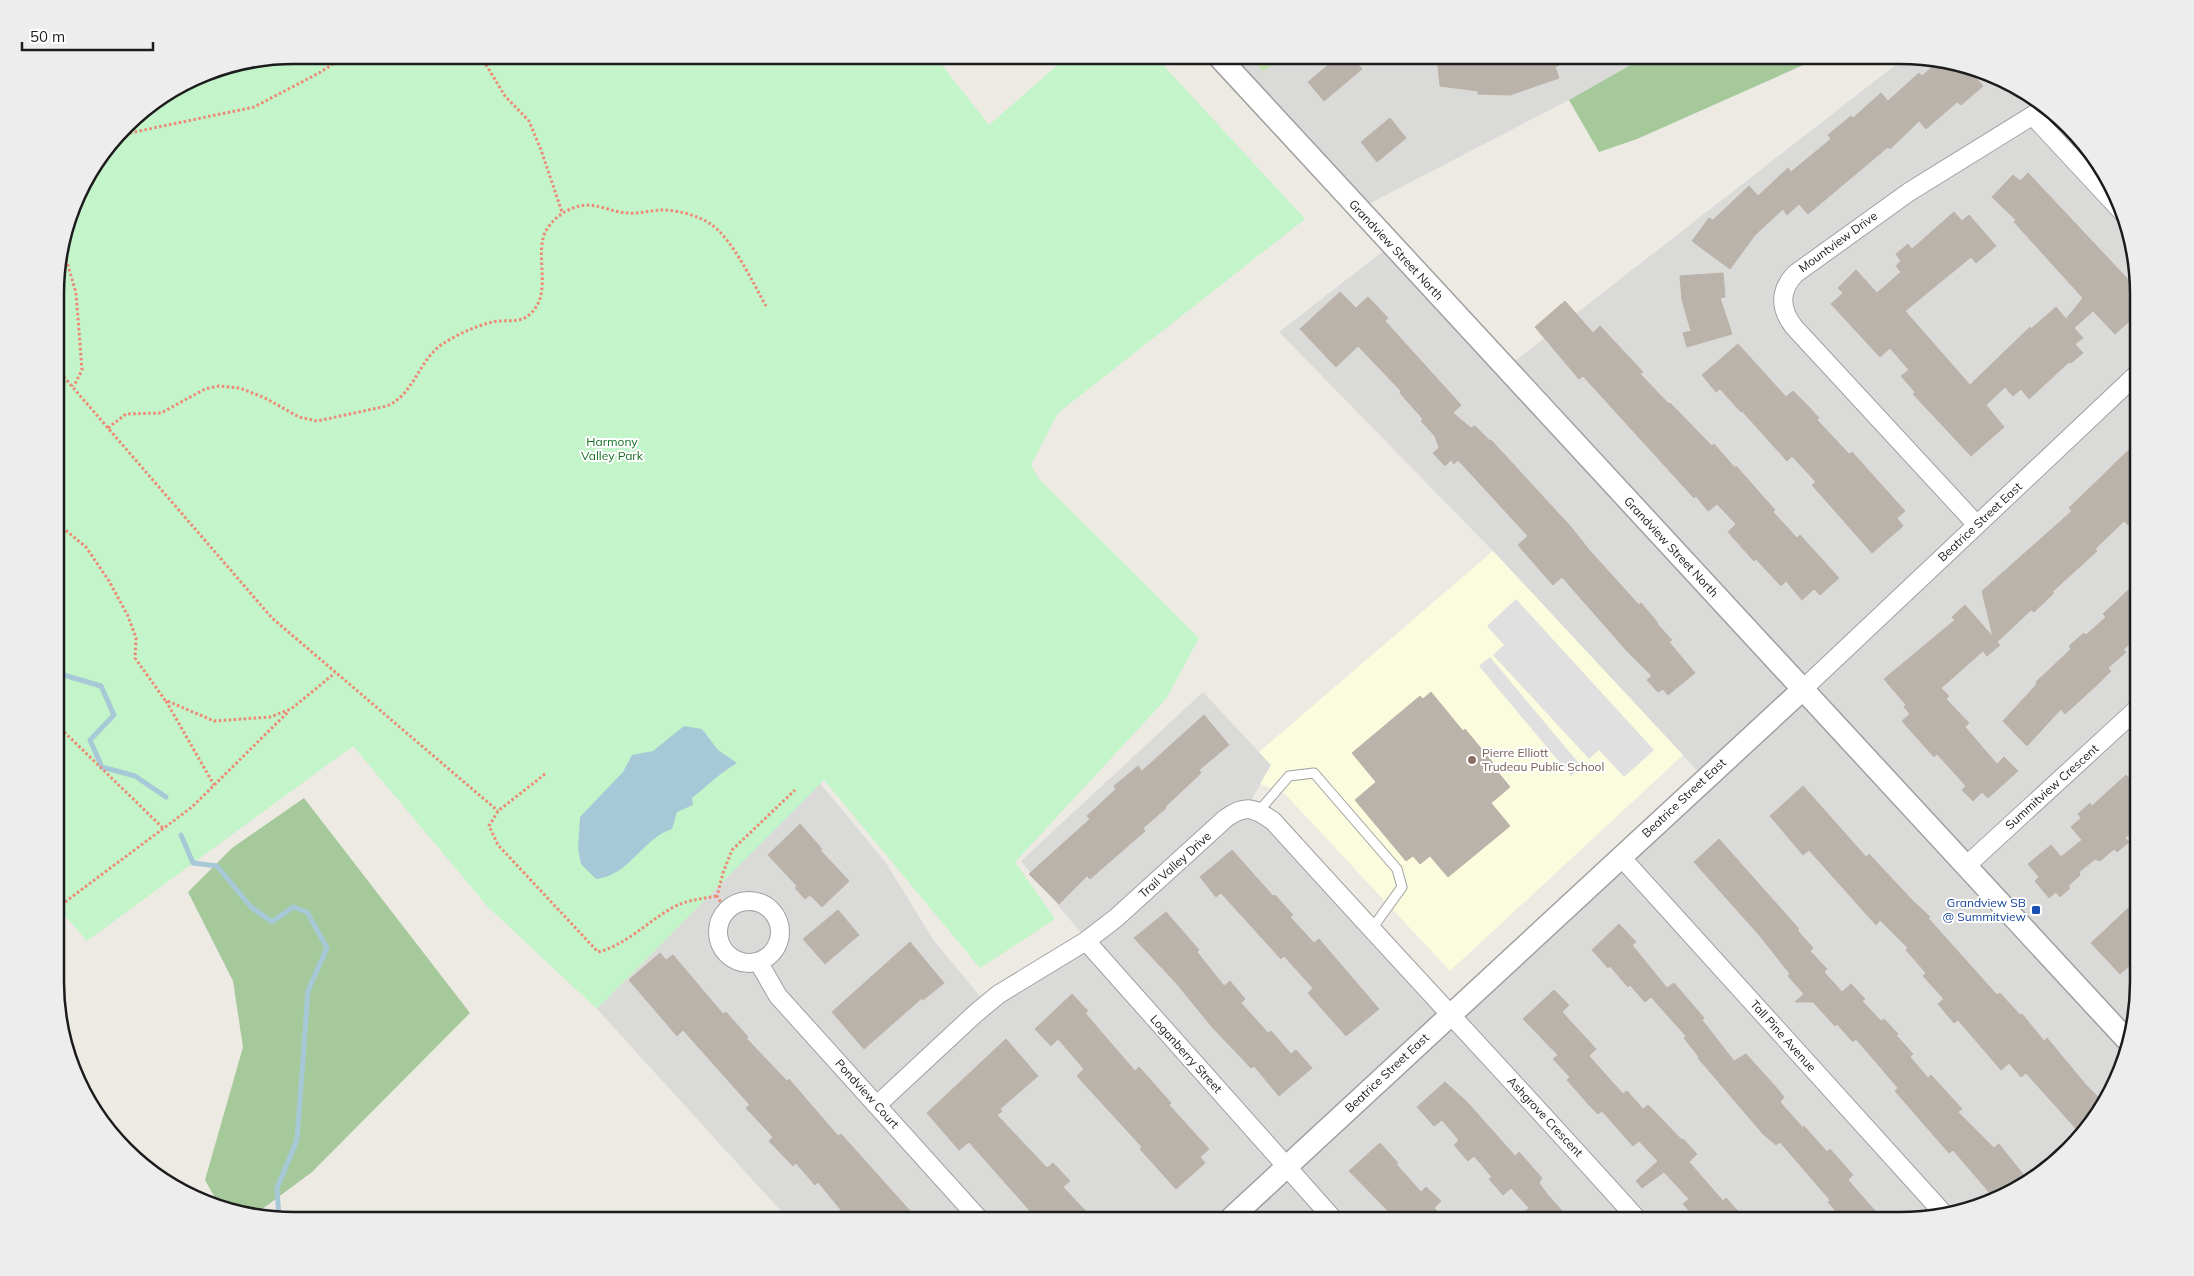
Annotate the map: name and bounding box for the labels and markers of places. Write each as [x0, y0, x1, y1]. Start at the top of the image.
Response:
place label: Pierre Elliott Trudeau Public School [1482, 745, 1604, 774]
marker: Pierre Elliott Trudeau Public School [1466, 754, 1478, 766]
place label: Grandview SB @ Summitview [1943, 895, 2027, 924]
marker: Grandview SB @ Summitview [2030, 904, 2042, 916]

